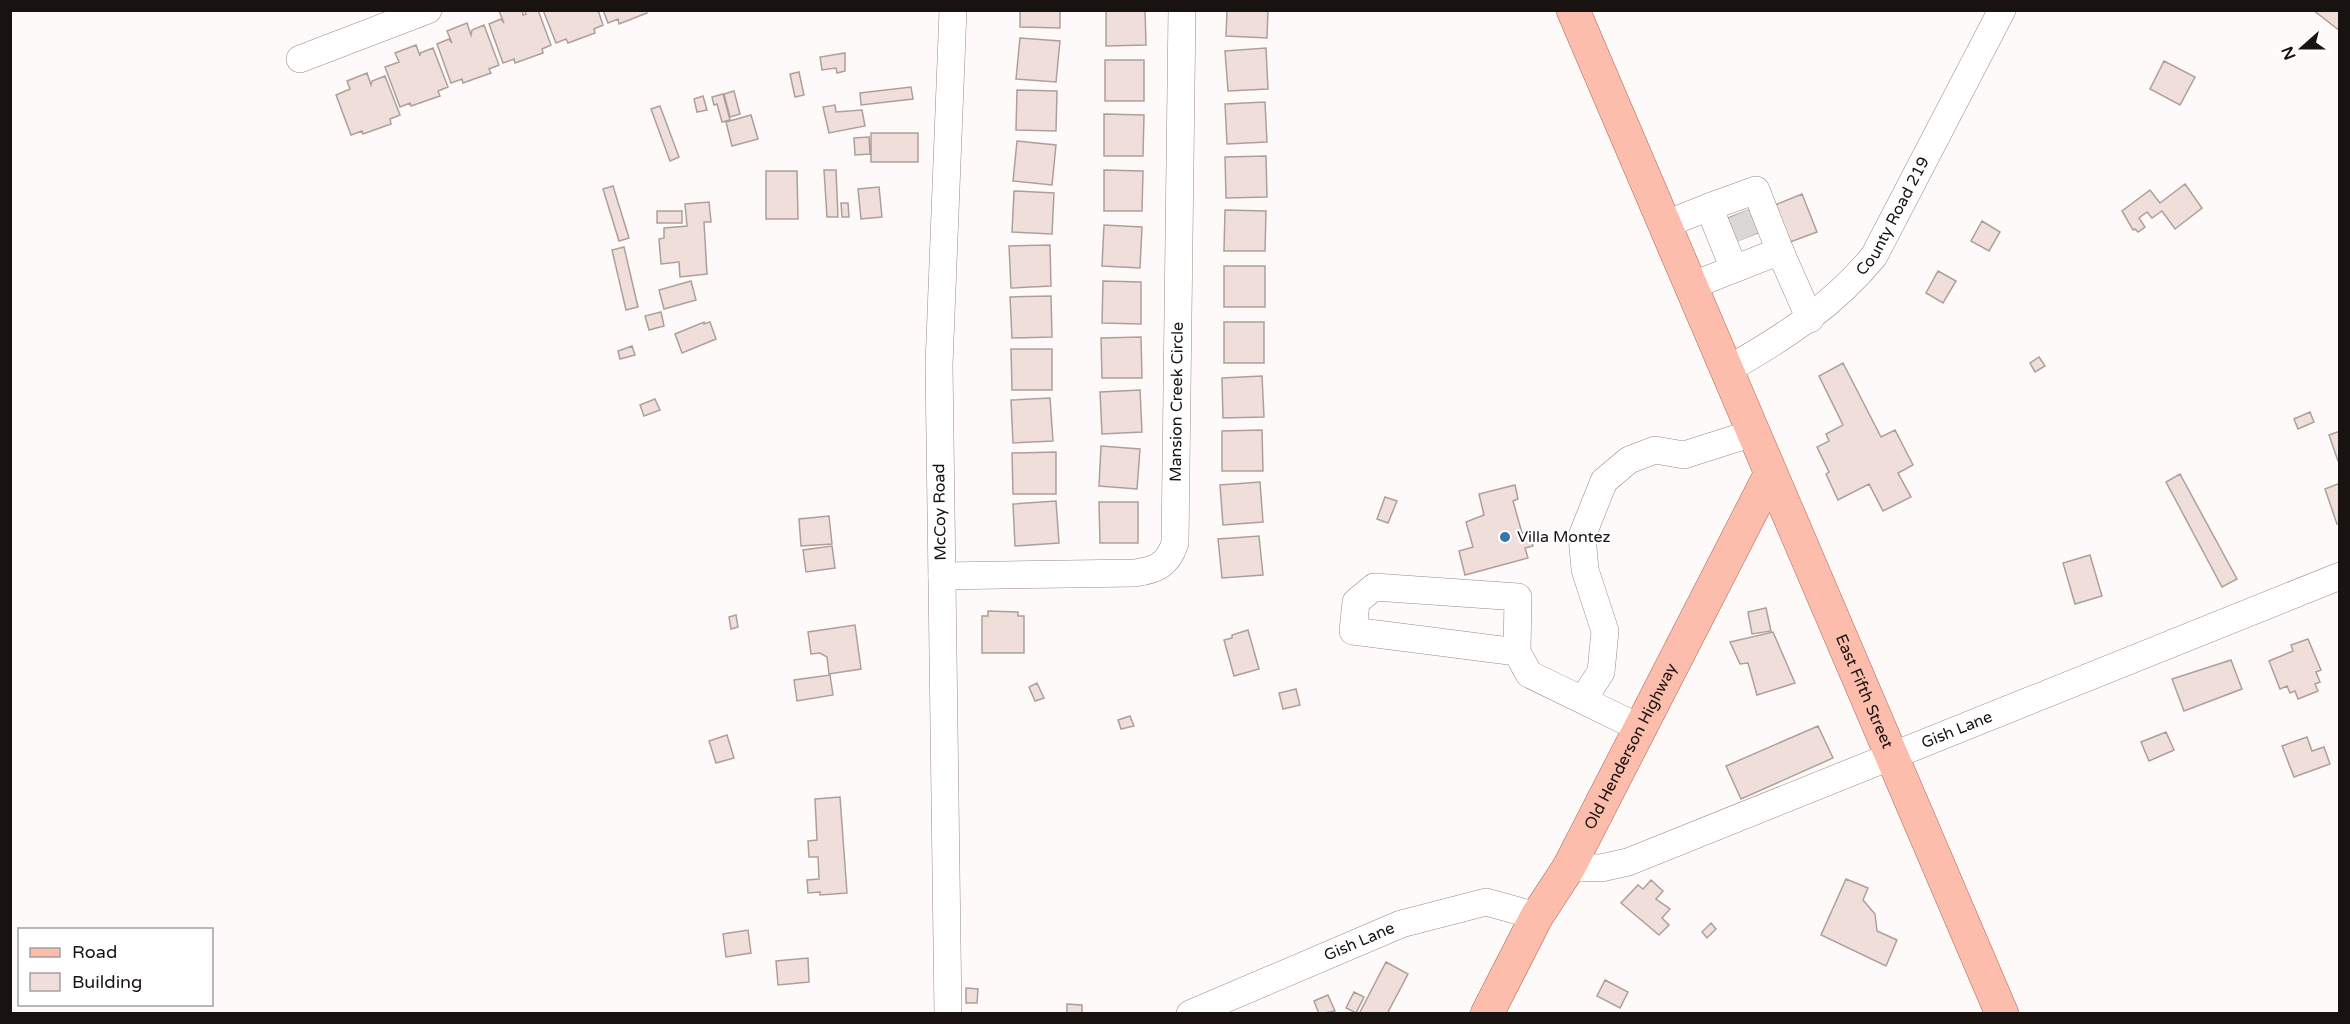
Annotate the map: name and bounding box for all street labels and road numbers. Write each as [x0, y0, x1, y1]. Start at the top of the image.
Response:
street label: County Road 219 [1852, 153, 1934, 280]
street label: Mansion Creek Circle [1166, 322, 1188, 482]
street label: McCoy Road [929, 463, 951, 561]
street label: East Fifth Street [1831, 631, 1897, 752]
street label: Old Henderson Highway [1580, 660, 1682, 833]
street label: Gish Lane [1918, 707, 1995, 753]
street label: Gish Lane [1321, 918, 1398, 966]

